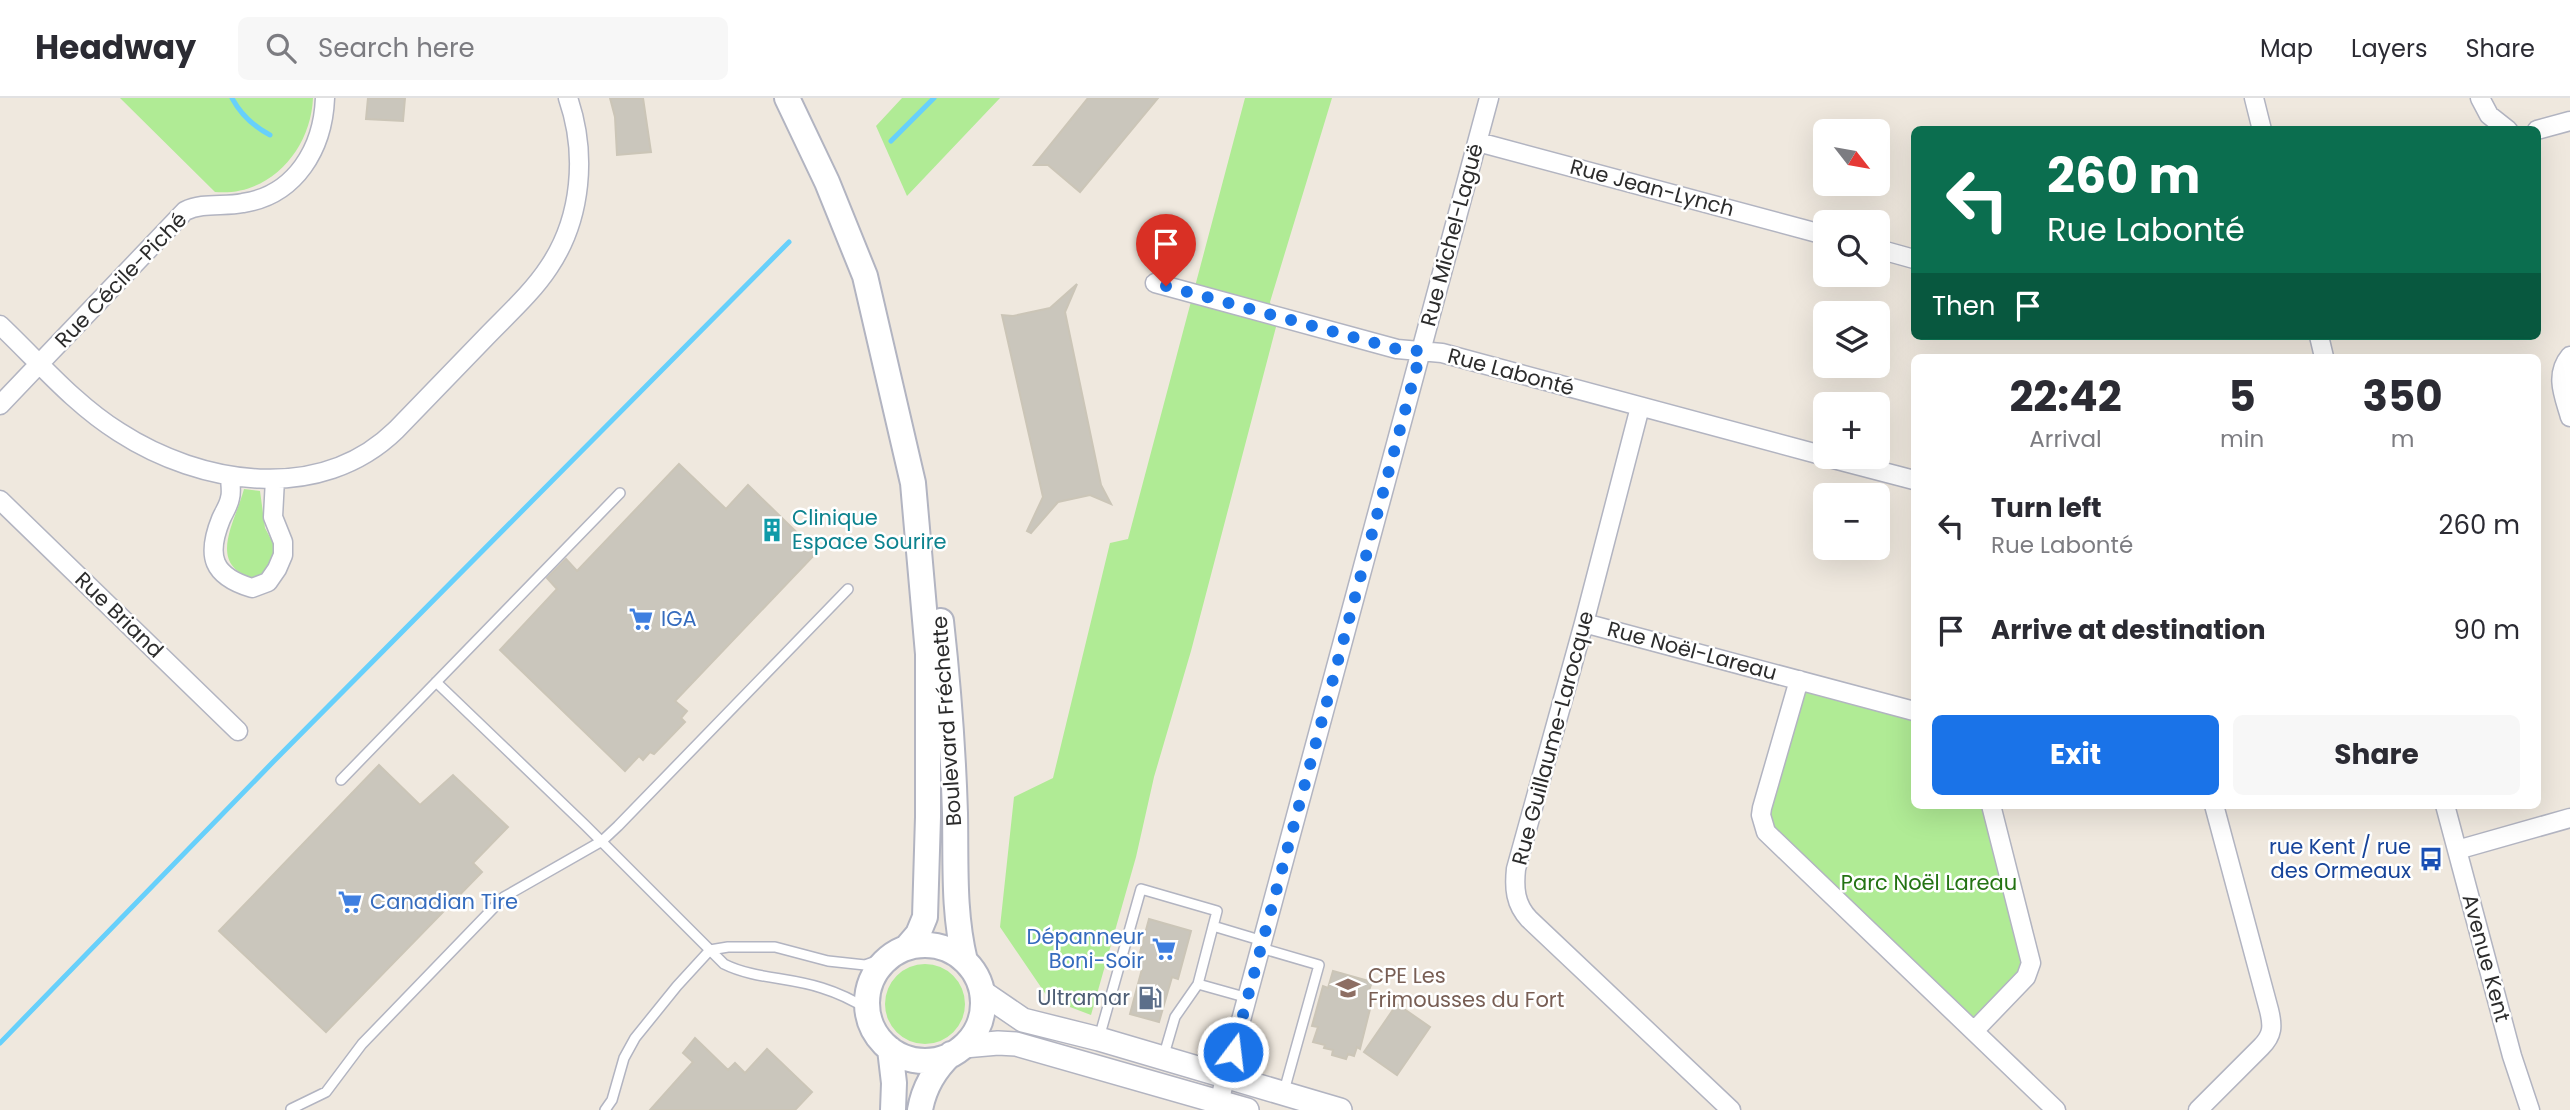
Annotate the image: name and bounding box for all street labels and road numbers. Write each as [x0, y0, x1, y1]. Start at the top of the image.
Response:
street label: Rue Michel-Laguë [1413, 140, 1490, 329]
street label: Rue Jean-Lynch [1567, 152, 1737, 223]
street label: Rue Cécile-Piché [48, 205, 193, 354]
street label: Rue Labonté [1445, 341, 1578, 402]
street label: Rue Briand [69, 565, 170, 664]
street label: Rue Guillaume-Larocque [1505, 608, 1600, 868]
street label: Rue Noël-Lareau [1604, 614, 1780, 687]
street label: Boulevard Fréchette [925, 615, 968, 827]
street label: Avenue Kent [2456, 891, 2517, 1025]

